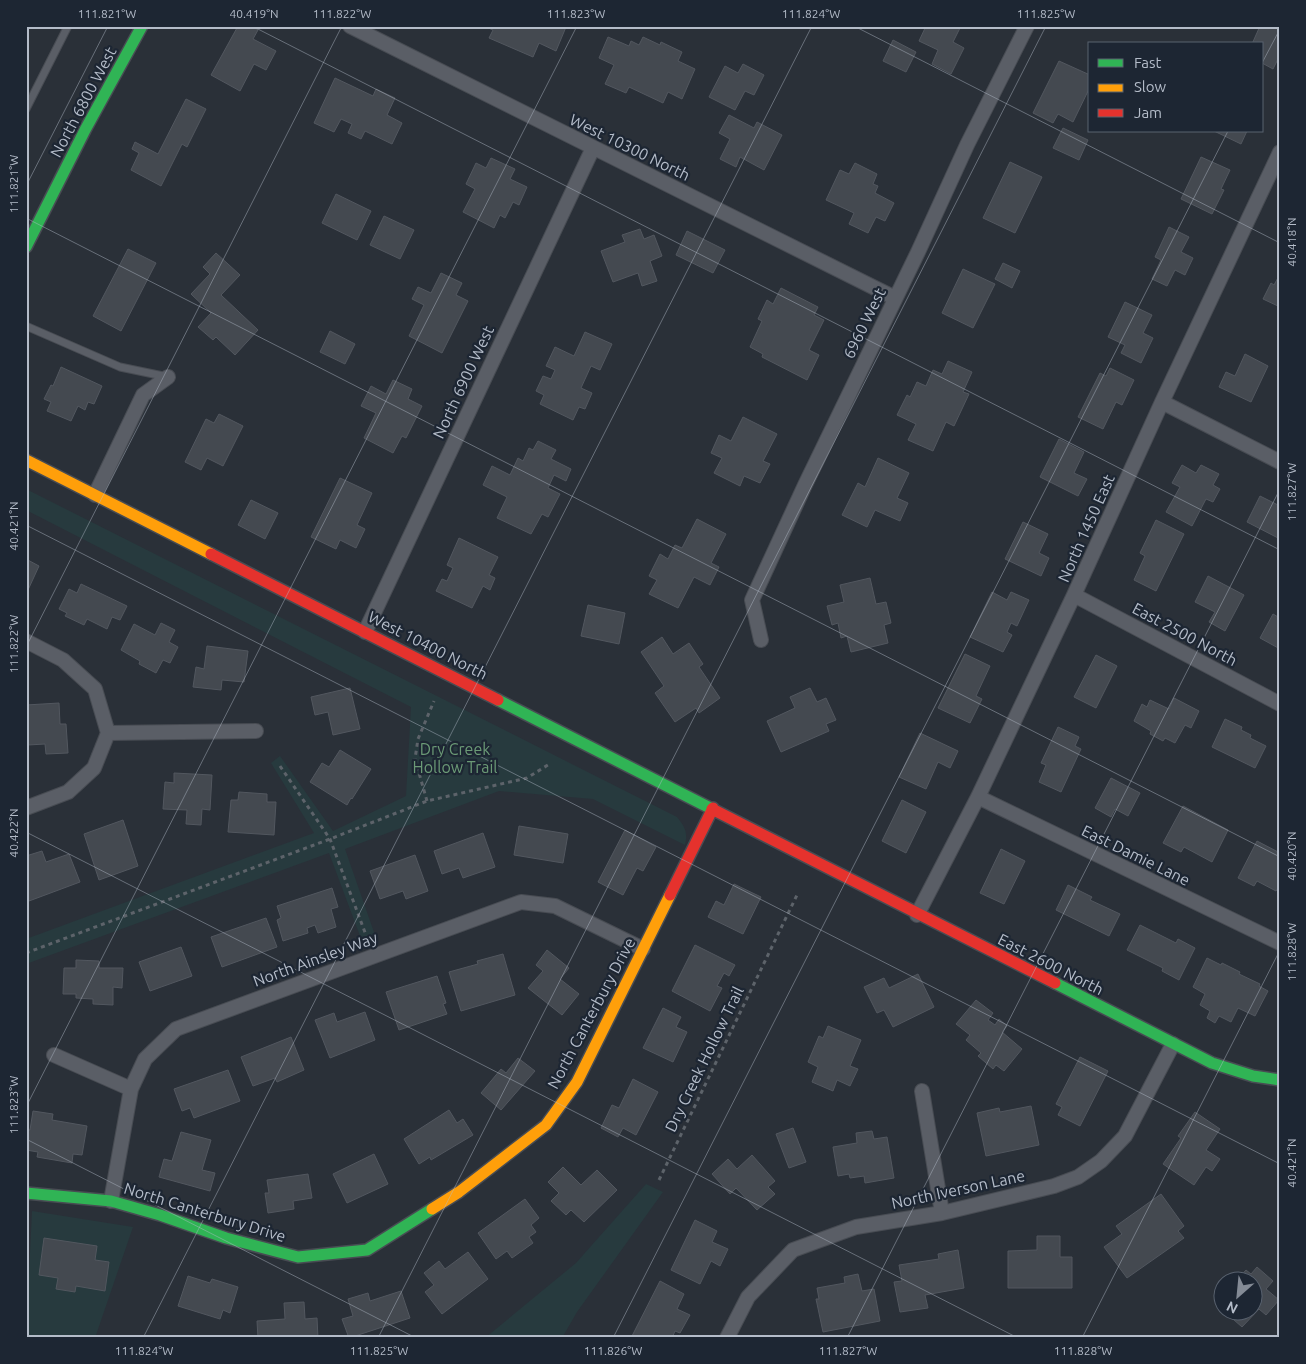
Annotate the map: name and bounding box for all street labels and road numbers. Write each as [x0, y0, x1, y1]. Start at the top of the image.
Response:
street label: North 6800 West [46, 43, 120, 160]
street label: West 10300 North [567, 110, 693, 184]
street label: 6960 West [839, 284, 889, 361]
street label: North 6900 West [429, 322, 497, 441]
street label: North 1450 East [1054, 471, 1118, 585]
street label: East 2500 North [1130, 599, 1240, 669]
street label: West 10400 North [365, 607, 491, 683]
street label: East Damie Lane [1079, 821, 1193, 889]
street label: North Ainsley Way [250, 928, 380, 990]
street label: East 2600 North [995, 930, 1107, 998]
street label: North Canterbury Drive [544, 934, 638, 1092]
street label: Dry Creek Hollow Trail [661, 983, 747, 1135]
street label: North Iverson Lane [890, 1166, 1026, 1212]
street label: North Canterbury Drive [122, 1179, 288, 1245]

